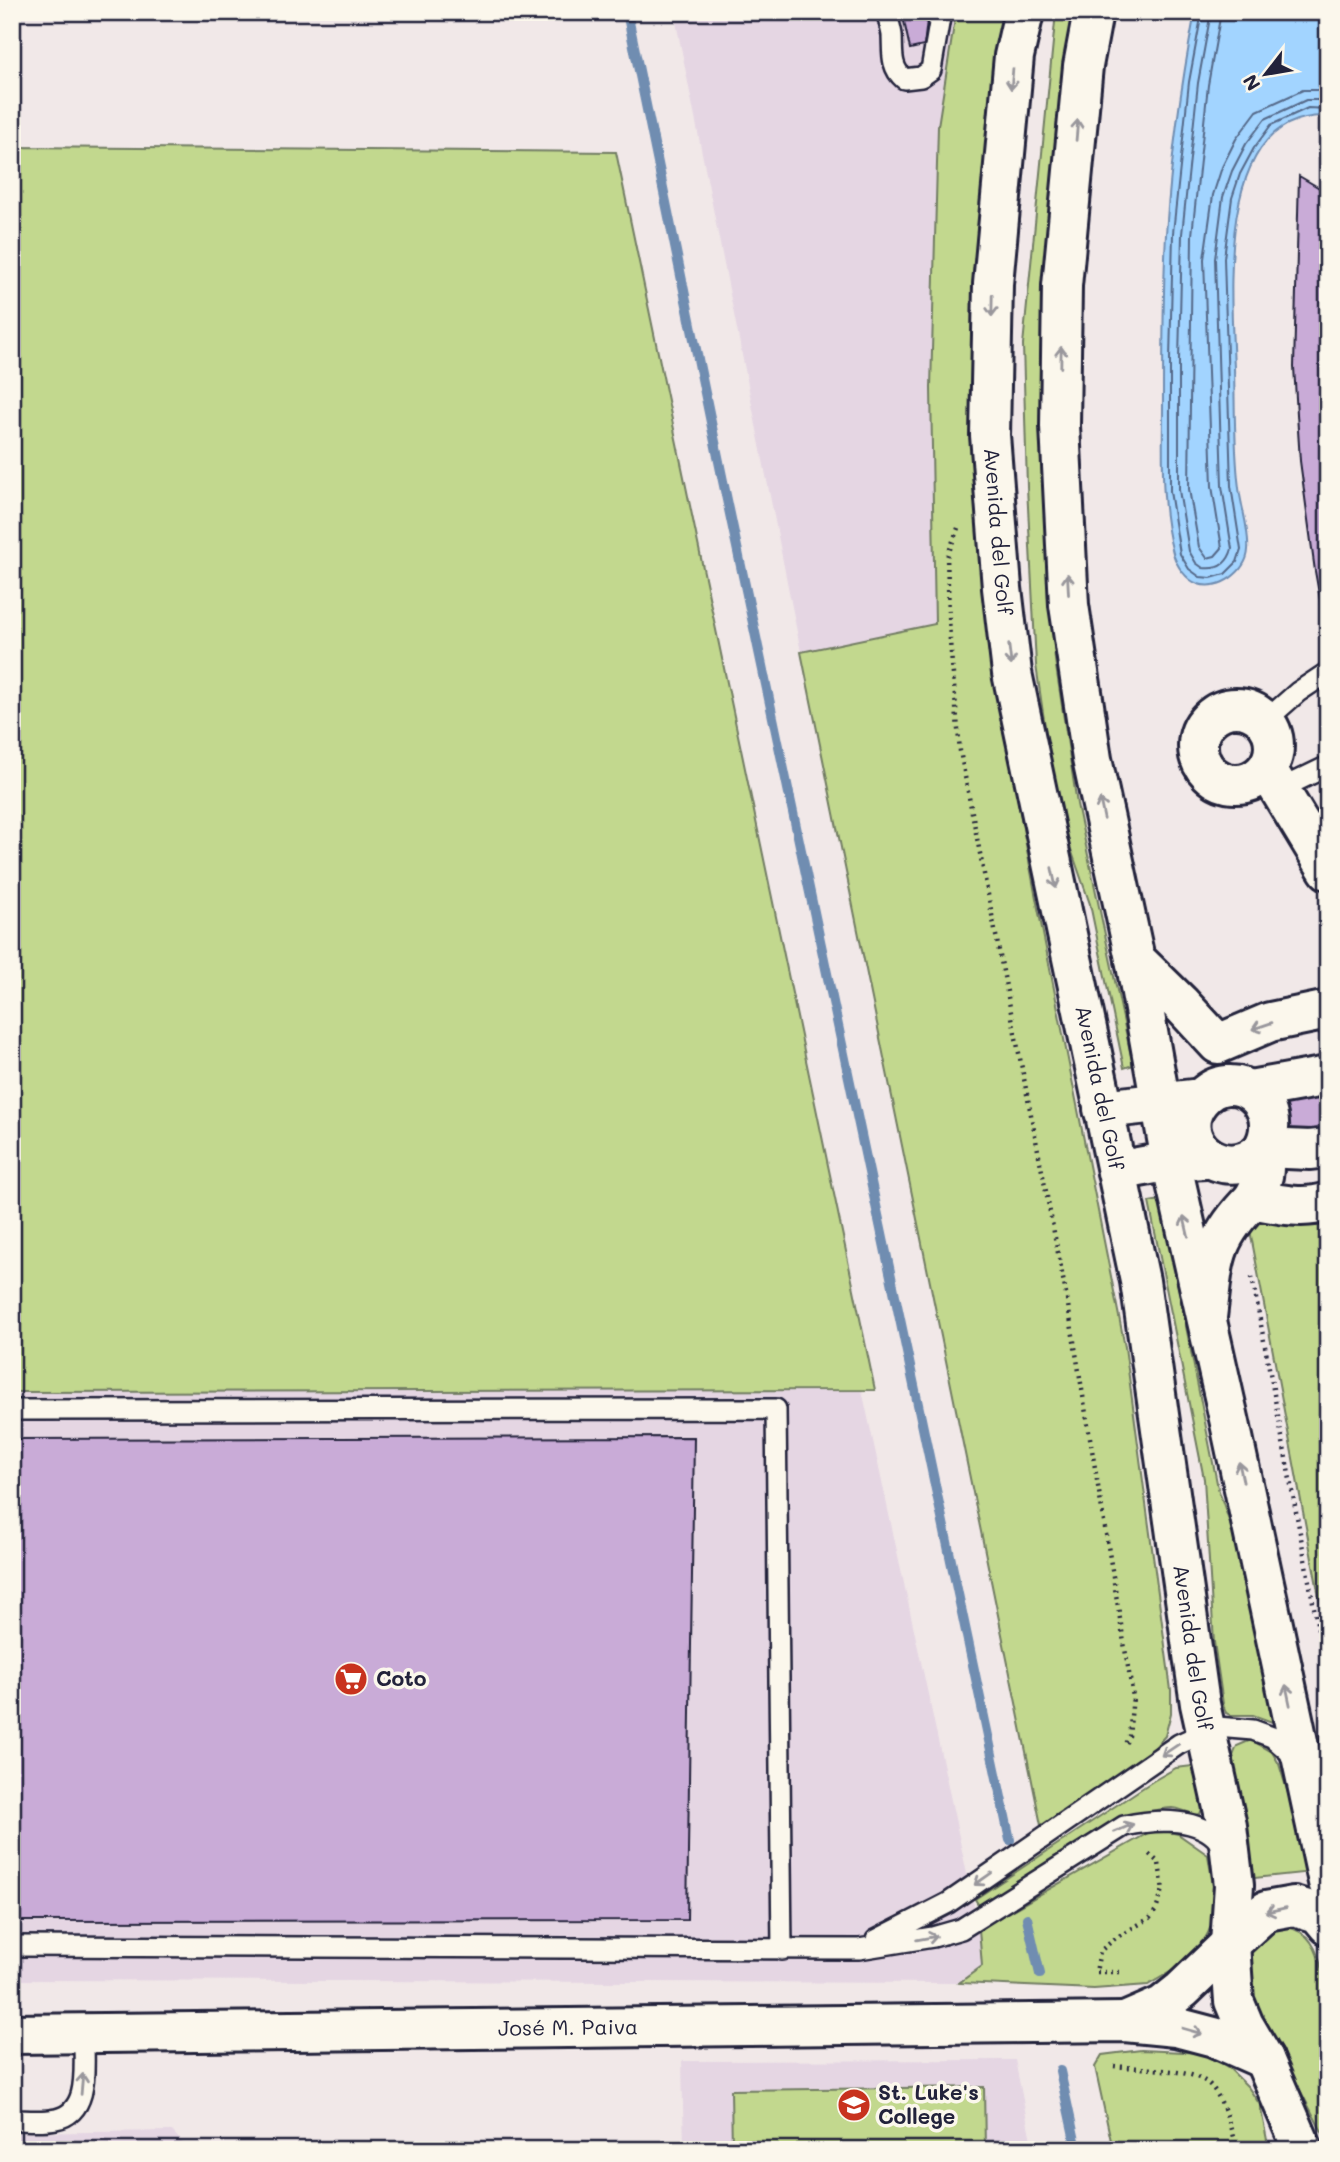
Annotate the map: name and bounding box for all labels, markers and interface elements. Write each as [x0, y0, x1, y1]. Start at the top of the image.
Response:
north arrow [1232, 38, 1302, 108]
one-way arrow [1005, 68, 1018, 90]
text: N [1237, 70, 1265, 96]
one-way arrow [1071, 120, 1084, 142]
one-way arrow [986, 294, 999, 317]
one-way arrow [1054, 346, 1068, 369]
street label: Avenida del Golf [979, 447, 1020, 617]
one-way arrow [1061, 574, 1074, 596]
one-way arrow [1004, 643, 1017, 666]
one-way arrow [1095, 798, 1109, 821]
one-way arrow [1048, 866, 1062, 889]
street label: Avenida del Golf [1070, 1003, 1131, 1173]
one-way arrow [1251, 1021, 1273, 1033]
one-way arrow [1179, 1216, 1192, 1238]
one-way arrow [1233, 1461, 1247, 1484]
street label: Avenida del Golf [1168, 1563, 1221, 1734]
supermarket icon: Coto [332, 1660, 370, 1698]
place label: Coto [376, 1664, 427, 1691]
one-way arrow [1281, 1684, 1295, 1707]
one-way arrow [1161, 1743, 1180, 1757]
one-way arrow [1113, 1821, 1134, 1834]
one-way arrow [974, 1872, 993, 1886]
one-way arrow [1265, 1903, 1288, 1917]
one-way arrow [915, 1931, 938, 1944]
street label: José M. Paiva [498, 2012, 638, 2041]
one-way arrow [1181, 2026, 1203, 2039]
one-way arrow [76, 2073, 89, 2096]
place label: St. Luke's College [878, 2078, 979, 2129]
school or university icon: St. Luke's College [835, 2086, 873, 2124]

